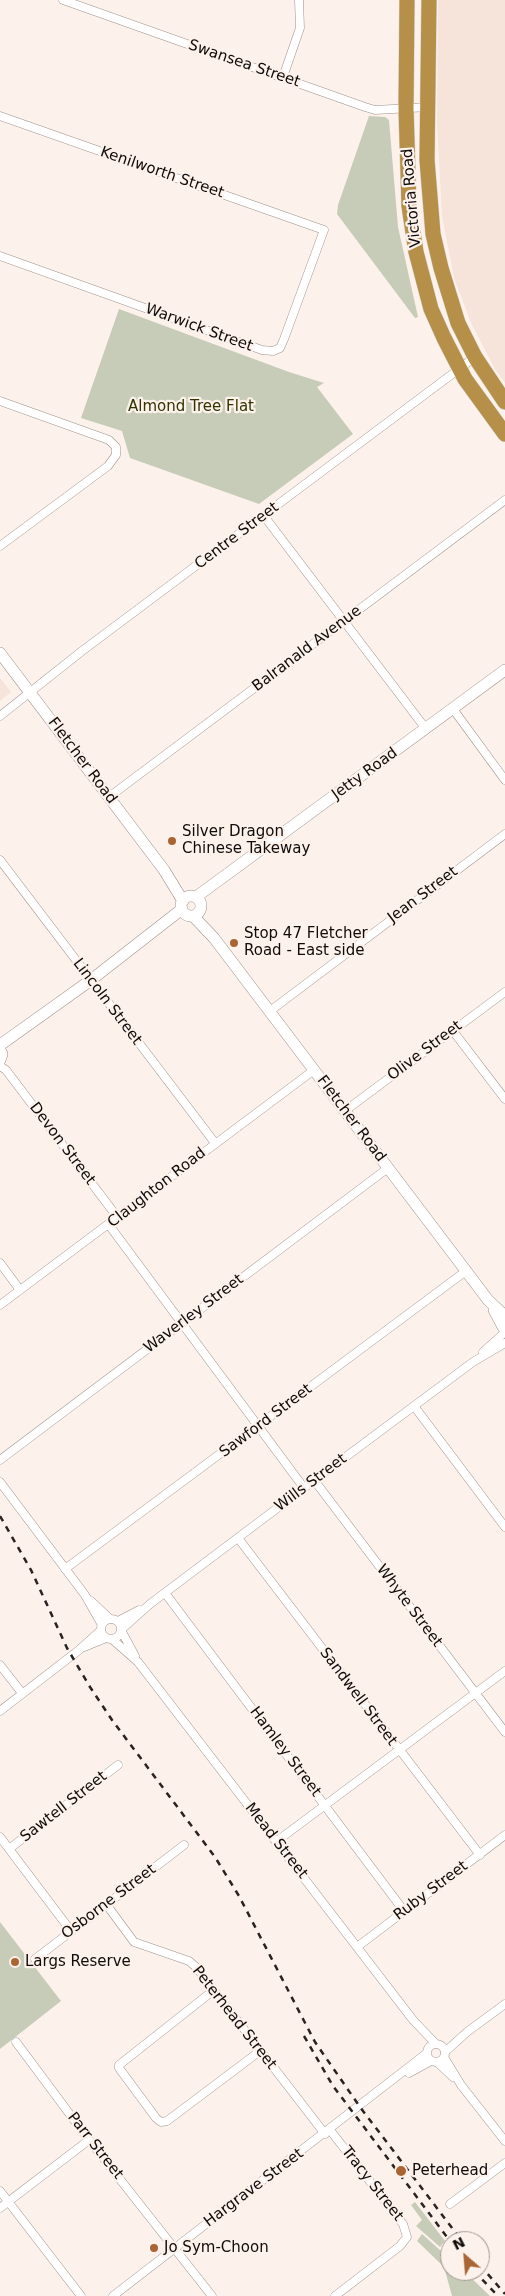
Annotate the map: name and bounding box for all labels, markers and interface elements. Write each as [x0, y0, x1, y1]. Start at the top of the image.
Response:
street label: Swansea Street [186, 36, 302, 92]
street label: Kenilworth Street [98, 143, 226, 203]
street label: Victoria Road [399, 148, 425, 248]
street label: Warwick Street [143, 300, 255, 356]
park label: Almond Tree Flat [128, 398, 254, 416]
street label: Centre Street [191, 499, 283, 573]
street label: Balranald Avenue [249, 602, 365, 696]
street label: Fletcher Road [44, 714, 120, 808]
street label: Jetty Road [329, 744, 401, 804]
place label: Silver Dragon Chinese Takeway [182, 823, 310, 858]
marker: Silver Dragon Chinese Takeway [166, 835, 178, 847]
street label: Jean Street [385, 863, 461, 927]
place label: Stop 47 Fletcher Road - East side [244, 925, 368, 960]
marker: Stop 47 Fletcher Road - East side [228, 937, 240, 949]
street label: Lincoln Street [69, 955, 145, 1049]
street label: Olive Street [384, 1017, 466, 1085]
street label: Fletcher Road [313, 1072, 389, 1166]
street label: Devon Street [25, 1099, 99, 1189]
street label: Claughton Road [104, 1144, 210, 1232]
street label: Waverley Street [141, 1271, 247, 1357]
street label: Sawford Street [216, 1380, 316, 1462]
street label: Wills Street [272, 1450, 350, 1516]
street label: Whyte Street [372, 1561, 446, 1651]
street label: Sandwell Street [315, 1644, 401, 1750]
street label: Hamley Street [245, 1704, 325, 1800]
street label: Sawtell Street [17, 1768, 111, 1846]
street label: Mead Street [241, 1800, 311, 1882]
street label: Ruby Street [390, 1857, 472, 1925]
street label: Osborne Street [58, 1861, 160, 1943]
place label: Largs Reserve [25, 1953, 131, 1971]
marker: Largs Reserve [9, 1956, 21, 1968]
street label: Peterhead Street [188, 1963, 280, 2073]
street label: Parr Street [63, 2109, 127, 2183]
street label: Tracy Street [337, 2143, 407, 2225]
street label: Hargrave Street [201, 2145, 307, 2231]
place label: Peterhead [412, 2162, 488, 2180]
marker: Peterhead [394, 2164, 408, 2178]
north arrow [440, 2231, 490, 2281]
text: N [450, 2234, 467, 2253]
place label: Jo Sym-Choon [164, 2239, 269, 2257]
marker: Jo Sym-Choon [148, 2242, 160, 2254]

